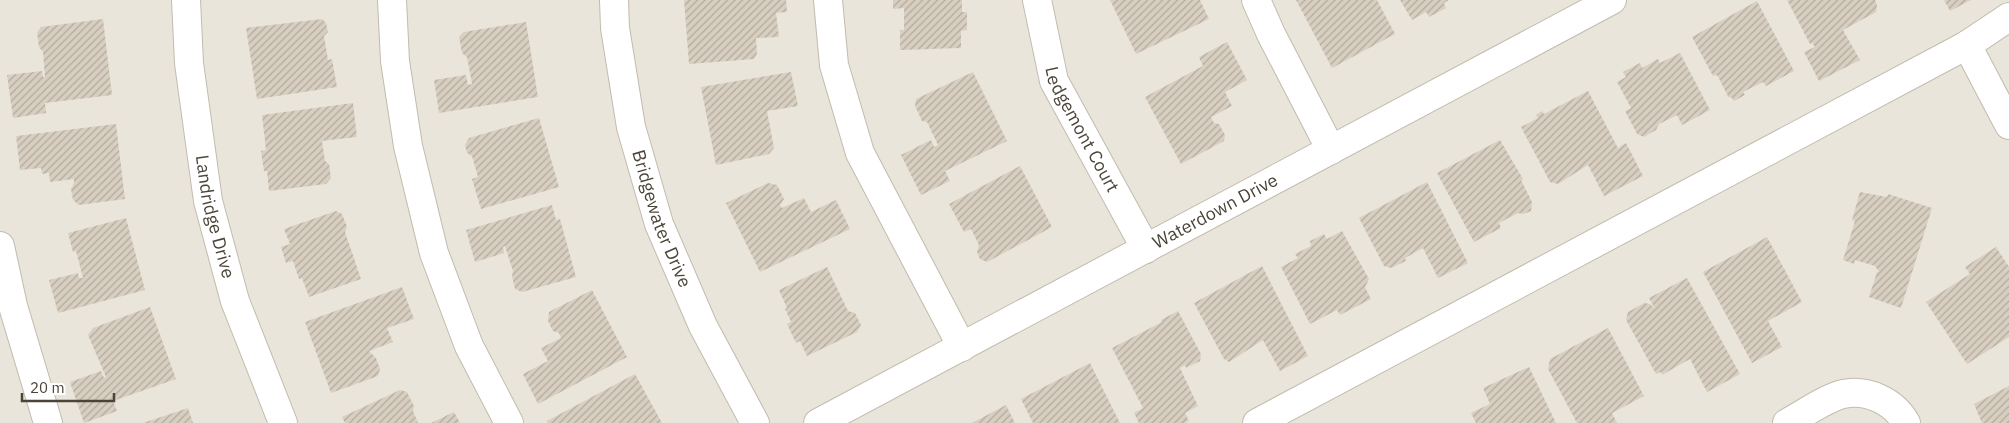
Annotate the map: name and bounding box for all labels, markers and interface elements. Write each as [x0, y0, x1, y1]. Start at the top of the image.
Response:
street label: Ledgemont Court [1040, 64, 1125, 196]
street label: Bridgewater Drive [627, 147, 697, 291]
street label: Landridge Drive [191, 153, 240, 281]
street label: Waterdown Drive [1148, 168, 1282, 254]
scale bar [22, 370, 115, 402]
text: 20 m [30, 378, 65, 397]

